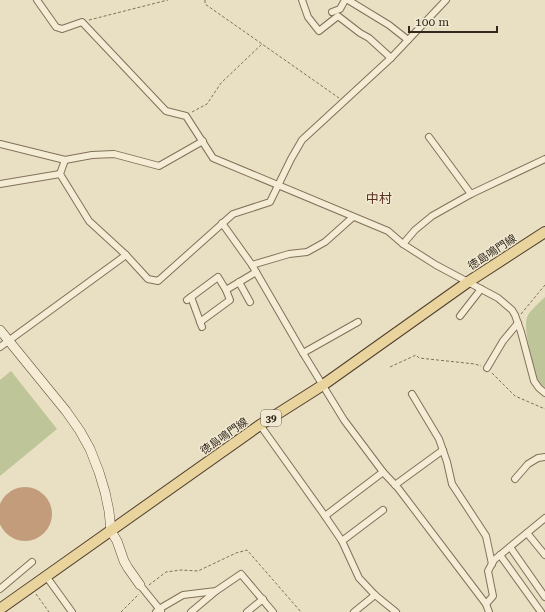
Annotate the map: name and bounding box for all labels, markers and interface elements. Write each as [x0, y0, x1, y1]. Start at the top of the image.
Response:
scale bar [409, 8, 497, 34]
text: 100 m [415, 15, 449, 29]
district label: 中村 [366, 191, 392, 206]
street label: 徳島鳴門線 [466, 232, 519, 273]
road number: 39 [261, 410, 281, 426]
street label: 徳島鳴門線 [198, 415, 251, 458]

